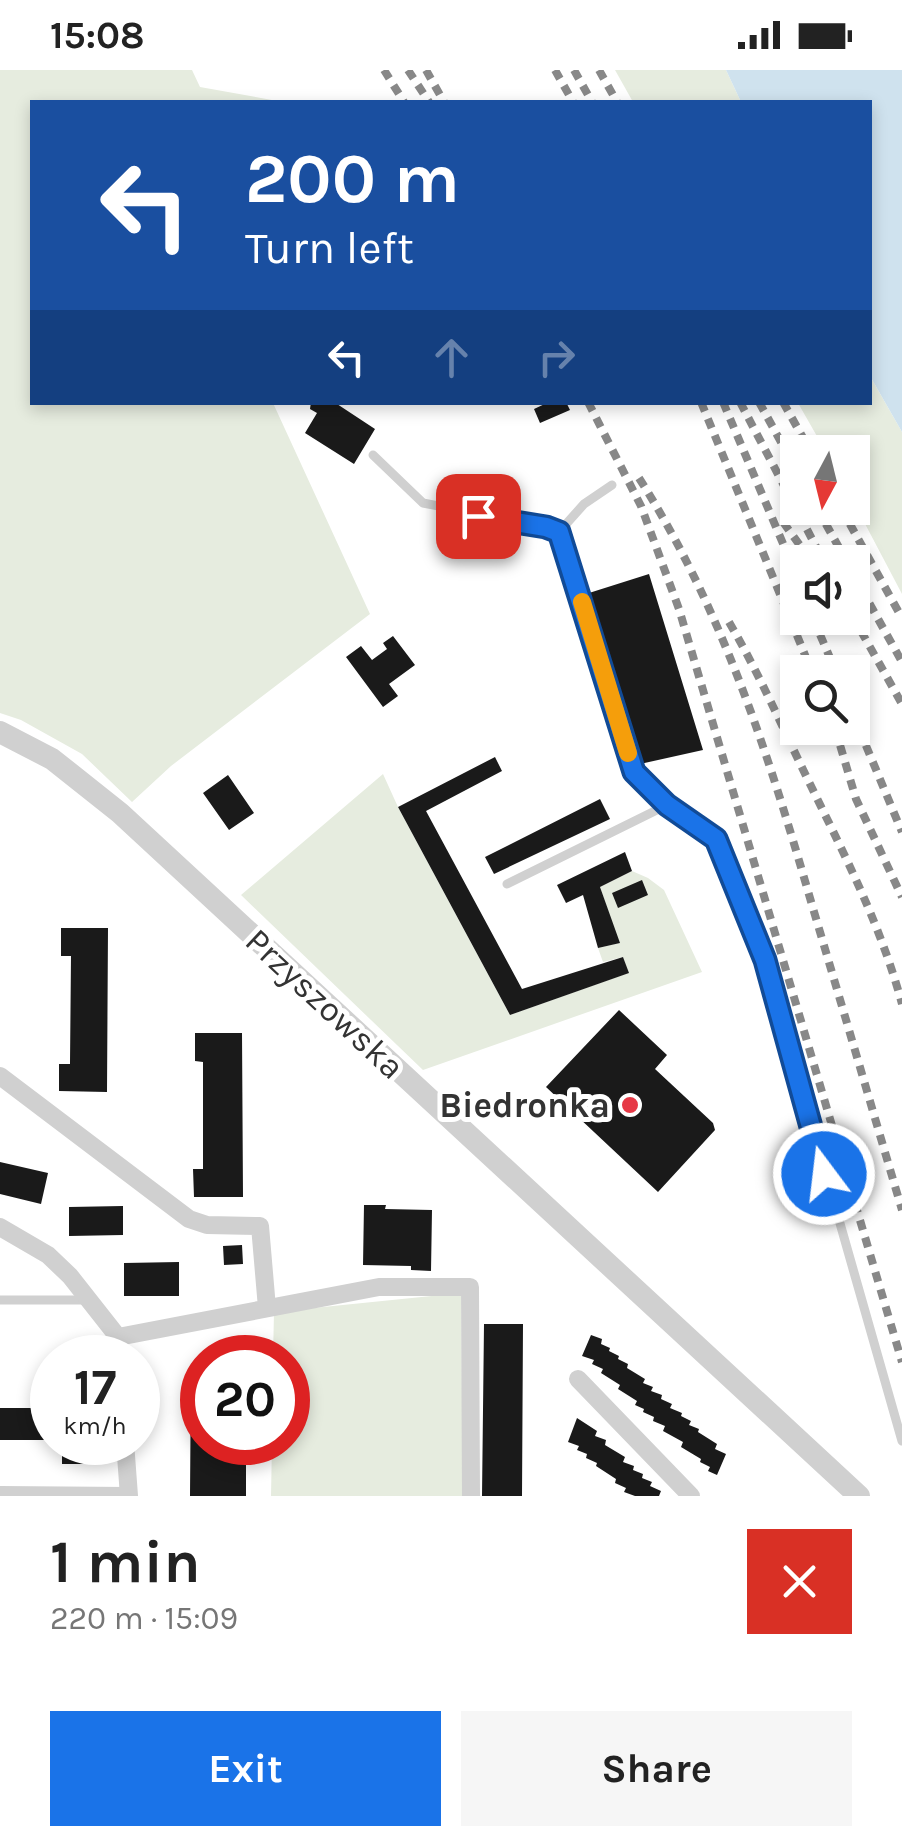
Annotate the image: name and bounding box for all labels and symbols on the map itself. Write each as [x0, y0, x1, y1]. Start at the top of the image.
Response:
north arrow [780, 435, 870, 525]
pin [436, 474, 521, 559]
street label: Przyszowska [237, 920, 413, 1088]
place label: Biedronka [439, 1085, 610, 1126]
marker: Biedronka [619, 1094, 641, 1116]
position arrow [772, 1122, 876, 1226]
speed limit sign: 20 [180, 1335, 310, 1465]

